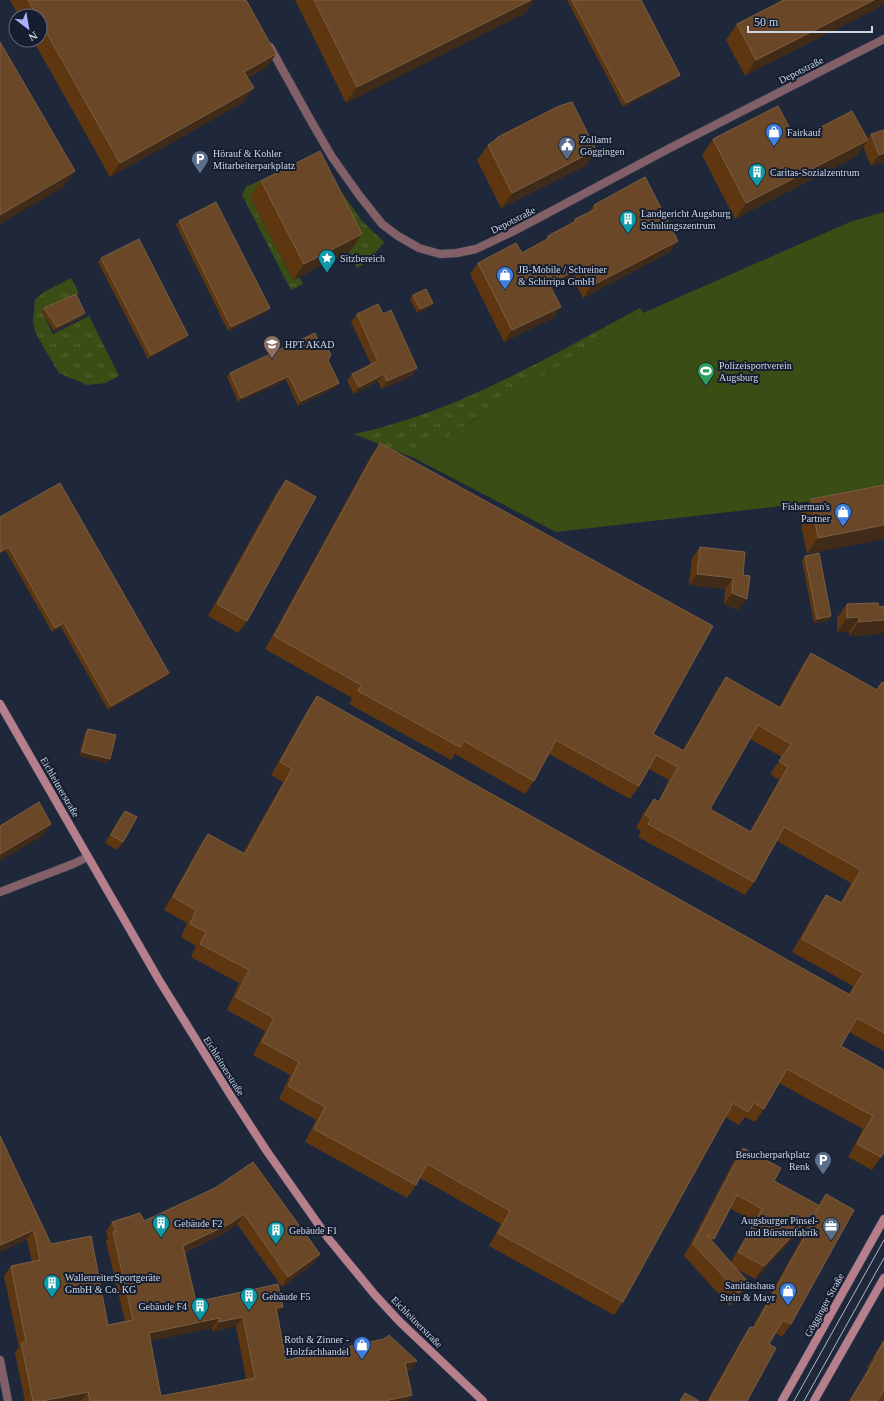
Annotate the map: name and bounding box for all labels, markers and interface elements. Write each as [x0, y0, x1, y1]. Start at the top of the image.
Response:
north arrow [8, 8, 48, 48]
scale bar [748, 8, 872, 34]
text: 50 m [754, 15, 779, 29]
text: N [27, 29, 40, 44]
street label: Depotstraße [777, 54, 826, 86]
shop icon: Fairkauf [764, 122, 784, 147]
place label: Fairkauf [787, 127, 822, 138]
place label: Zollamt Göggingen [580, 134, 624, 157]
public building icon: Zollamt Göggingen [557, 135, 577, 160]
place label: Hörauf & Kohler Mitarbeiterparkplatz [213, 148, 296, 171]
parking icon: Hörauf & Kohler Mitarbeiterparkplatz [190, 149, 210, 174]
building icon: Caritas-Sozialzentrum [747, 162, 767, 187]
place label: Caritas-Sozialzentrum [770, 167, 860, 178]
street label: Depotstraße [489, 204, 538, 236]
place label: Landgericht Augsburg Schulungszentrum [641, 208, 731, 231]
building icon: Landgericht Augsburg Schulungszentrum [618, 209, 638, 234]
place icon: Sitzbereich [317, 248, 337, 273]
place label: Sitzbereich [340, 253, 385, 264]
place label: JB-Mobile / Schreiner & Schirripa GmbH [518, 264, 608, 287]
shop icon: JB-Mobile / Schreiner & Schirripa GmbH [495, 265, 515, 290]
school or university icon: HPT AKAD [262, 334, 282, 359]
place label: HPT AKAD [285, 339, 335, 350]
place label: Polizeisportverein Augsburg [719, 360, 792, 383]
sports icon: Polizeisportverein Augsburg [696, 361, 716, 386]
place label: Fisherman's Partner [782, 501, 831, 524]
shop icon: Fisherman's Partner [833, 502, 853, 527]
street label: Eichleitnerstraße [38, 755, 82, 820]
street label: Eichleitnerstraße [201, 1034, 247, 1098]
place label: Besucherparkplatz Renk [736, 1149, 811, 1172]
parking icon: Besucherparkplatz Renk [813, 1150, 833, 1175]
building icon: Gebäude F2 [151, 1213, 171, 1238]
place label: Augsburger Pinsel- und Bürstenfabrik [741, 1215, 818, 1238]
office icon: Augsburger Pinsel- und Bürstenfabrik [821, 1216, 841, 1241]
place label: Gebäude F2 [174, 1218, 223, 1229]
building icon: Gebäude F1 [266, 1220, 286, 1245]
place label: Gebäude F1 [289, 1225, 338, 1236]
street label: Gögginger Straße [802, 1271, 846, 1339]
place label: WallenreiterSportgeräte GmbH & Co. KG [65, 1272, 161, 1295]
building icon: WallenreiterSportgeräte GmbH & Co. KG [42, 1273, 62, 1298]
place label: Sanitätshaus Stein & Mayr [720, 1280, 776, 1303]
shop icon: Sanitätshaus Stein & Mayr [778, 1281, 798, 1306]
building icon: Gebäude F5 [239, 1286, 259, 1311]
place label: Gebäude F5 [262, 1291, 311, 1302]
street label: Eichleitnerstraße [389, 1294, 445, 1350]
building icon: Gebäude F4 [190, 1296, 210, 1321]
place label: Gebäude F4 [138, 1301, 187, 1312]
place label: Roth & Zinner - Holzfachhandel [284, 1334, 349, 1357]
shop icon: Roth & Zinner - Holzfachhandel [352, 1335, 372, 1360]

